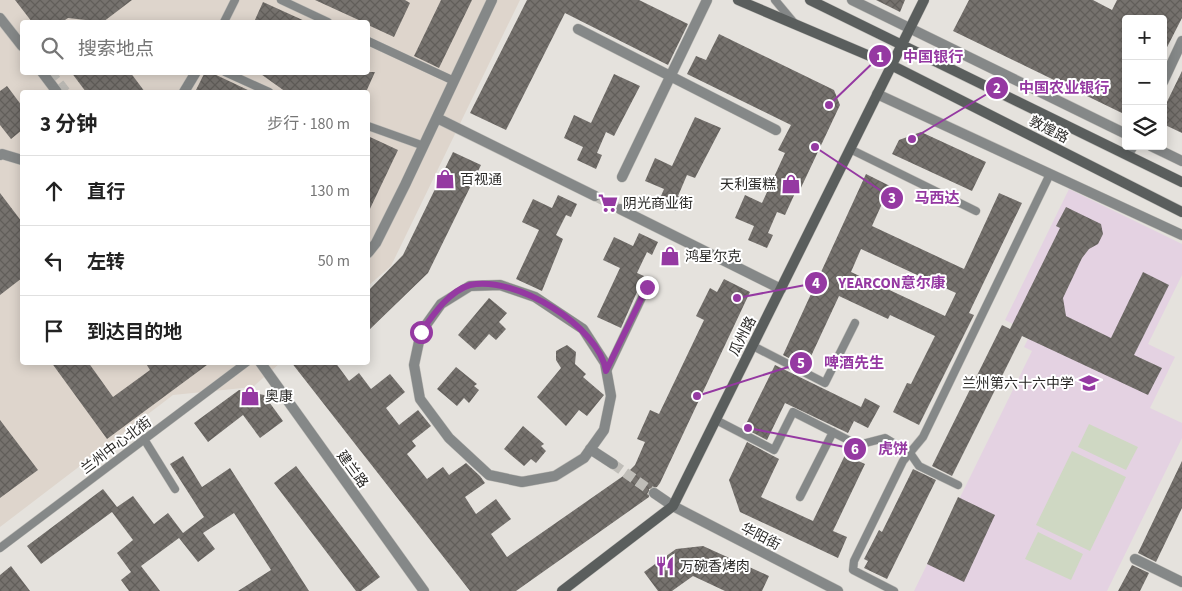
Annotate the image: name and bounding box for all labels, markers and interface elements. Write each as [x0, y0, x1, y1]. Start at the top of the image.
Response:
map controls [1122, 15, 1167, 150]
button: + [1122, 15, 1167, 60]
search box [20, 20, 370, 75]
icon: search [38, 34, 66, 62]
text: 搜索地点 [78, 36, 154, 63]
callout: 中国银行 [868, 41, 973, 71]
text: 1 [876, 47, 884, 68]
text: 中国银行 [903, 47, 963, 68]
button: − [1122, 60, 1167, 105]
callout: 中国农业银行 [984, 73, 1119, 103]
text: 2 [993, 78, 1001, 99]
text: 中国农业银行 [1019, 78, 1109, 99]
button: layers [1122, 105, 1167, 150]
text: 3 分钟 [40, 109, 97, 139]
street label: 敦煌路 [1025, 111, 1072, 148]
text: 步行 · 180 m [267, 113, 350, 135]
shop icon: 百视通 [434, 168, 456, 190]
place label: 百视通 [460, 170, 502, 190]
shop icon: 天利蛋糕 [780, 173, 802, 195]
place label: 天利蛋糕 [720, 175, 776, 195]
icon: ahead [40, 177, 68, 205]
text: 直行 [87, 179, 125, 206]
text: 130 m [310, 180, 350, 202]
callout: 马西达 [880, 183, 970, 213]
text: 3 [888, 188, 896, 209]
text: 马西达 [914, 188, 960, 209]
supermarket icon: 阴光商业街 [597, 192, 619, 214]
place label: 阴光商业街 [623, 194, 693, 214]
shop icon: 鸿星尔克 [659, 245, 681, 267]
icon: left [40, 247, 68, 275]
place label: 鸿星尔克 [685, 247, 741, 267]
text: 左转 [87, 249, 125, 276]
text: 50 m [318, 250, 350, 272]
callout: YEARCON意尔康 [803, 268, 955, 298]
text: 4 [812, 273, 820, 294]
text: YEARCON意尔康 [837, 273, 946, 294]
route end [636, 276, 659, 299]
street label: 瓜州路 [724, 313, 761, 360]
icon: arrive [40, 317, 68, 345]
text: 到达目的地 [87, 319, 182, 346]
route start [410, 321, 433, 344]
callout: 啤酒先生 [789, 348, 894, 378]
text: 5 [797, 353, 805, 374]
text: 啤酒先生 [824, 353, 884, 374]
school or university icon: 兰州第六十六中学 [1078, 372, 1100, 394]
place label: 兰州第六十六中学 [962, 374, 1074, 394]
shop icon: 奥康 [239, 385, 261, 407]
place label: 奥康 [265, 387, 293, 407]
street label: 兰州中心北街 [77, 413, 156, 479]
callout: 虎饼 [843, 434, 918, 464]
text: 6 [851, 439, 859, 460]
text: 虎饼 [878, 439, 908, 460]
street label: 建兰路 [332, 447, 373, 492]
street label: 华阳街 [737, 518, 784, 555]
restaurant icon: 万碗香烤肉 [654, 555, 676, 577]
place label: 万碗香烤肉 [680, 557, 750, 577]

